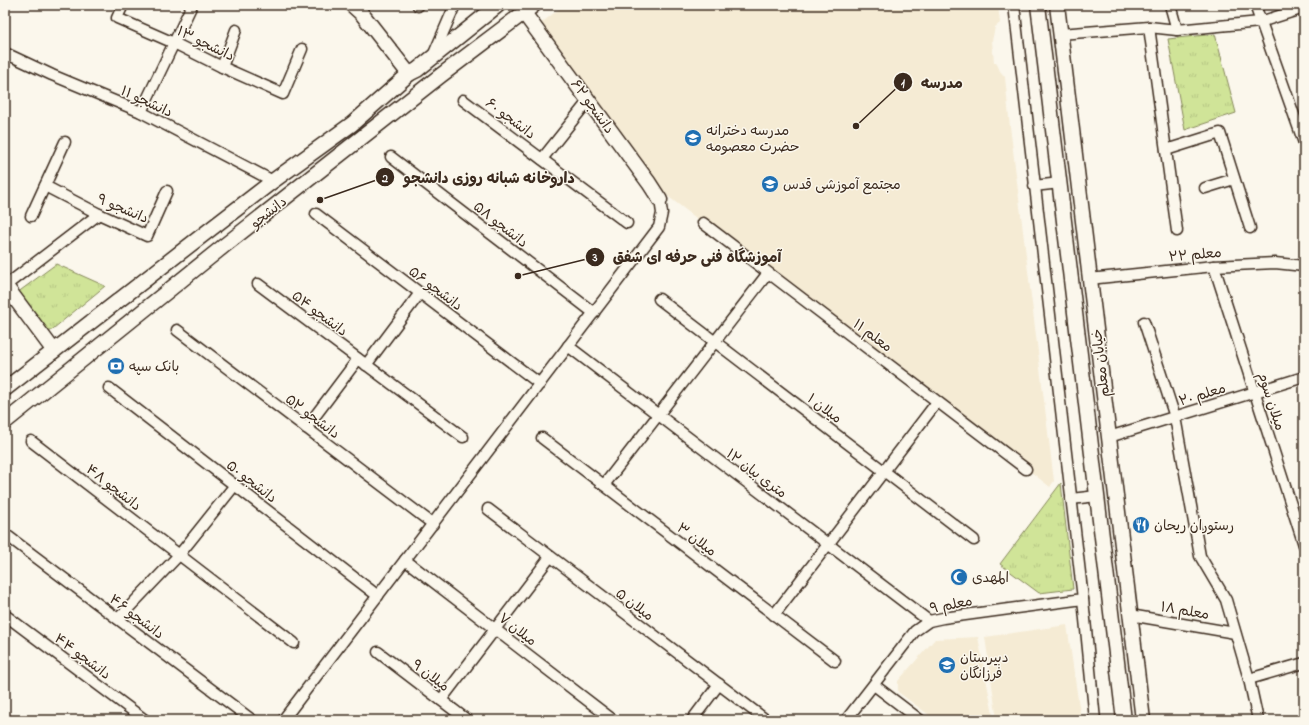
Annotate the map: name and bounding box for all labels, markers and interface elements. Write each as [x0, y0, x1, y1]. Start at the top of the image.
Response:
street label: دانشجو ۱۳ [173, 21, 238, 67]
callout: مدرسه [893, 69, 971, 96]
text: مدرسه [921, 73, 963, 95]
street label: دانشجو ۶۲ [565, 75, 619, 139]
text: 1 [901, 75, 905, 93]
street label: دانشجو ۱۱ [117, 81, 176, 124]
street label: دانشجو ۶۰ [481, 93, 540, 145]
place label: مدرسه دخترانه حضرت معصومه [706, 121, 800, 158]
school or university icon: مدرسه دخترانه حضرت معصومه [683, 128, 703, 148]
callout: داروخانه شبانه روزی دانشجو [375, 164, 583, 191]
text: داروخانه شبانه روزی دانشجو [402, 168, 575, 190]
text: 2 [381, 170, 388, 188]
school or university icon: مجتمع آموزشی قدس [760, 174, 780, 194]
place label: مجتمع آموزشی قدس [783, 175, 901, 196]
street label: دانشجو ۹ [93, 189, 151, 230]
street label: دانشجو [245, 192, 292, 235]
street label: دانشجو ۵۸ [468, 197, 532, 253]
callout: آموزشگاه فنی حرفه ای شفق [585, 243, 790, 270]
street label: معلم ۲۲ [1168, 243, 1223, 268]
text: آموزشگاه فنی حرفه ای شفق [613, 247, 782, 269]
text: 3 [592, 249, 598, 267]
street label: دانشجو ۵۶ [404, 262, 467, 317]
street label: دانشجو ۵۴ [287, 286, 351, 342]
street label: معلم ۱۱ [848, 314, 896, 358]
street label: خیابان معلم [1087, 327, 1116, 398]
bank icon: بانک سپه [106, 356, 126, 376]
place label: بانک سپه [129, 357, 179, 378]
street label: میلان سوم [1251, 370, 1290, 433]
street label: معلم ۲۰ [1176, 378, 1229, 413]
street label: میلان ۱ [802, 389, 846, 429]
street label: دانشجو ۵۲ [280, 390, 344, 445]
street label: ۱۲ متری بیان [721, 444, 791, 504]
street label: دانشجو ۵۰ [221, 456, 281, 509]
street label: دانشجو ۴۸ [81, 460, 145, 517]
restaurant icon: رستوران ریحان [1131, 515, 1151, 535]
place label: رستوران ریحان [1154, 516, 1234, 537]
street label: میلان ۳ [672, 518, 720, 562]
mosque icon: المهدی [949, 567, 969, 587]
place label: المهدی [972, 568, 1009, 589]
street label: میلان ۵ [610, 584, 658, 627]
street label: دانشجو ۴۶ [104, 590, 168, 645]
street label: معلم ۹ [928, 591, 974, 620]
street label: معلم ۱۸ [1159, 597, 1211, 626]
street label: میلان ۷ [493, 608, 541, 652]
street label: دانشجو ۴۴ [49, 629, 115, 685]
place label: دبیرستان فرزانگان [960, 648, 1008, 685]
street label: میلان ۹ [407, 655, 453, 697]
school or university icon: دبیرستان فرزانگان [937, 655, 957, 675]

